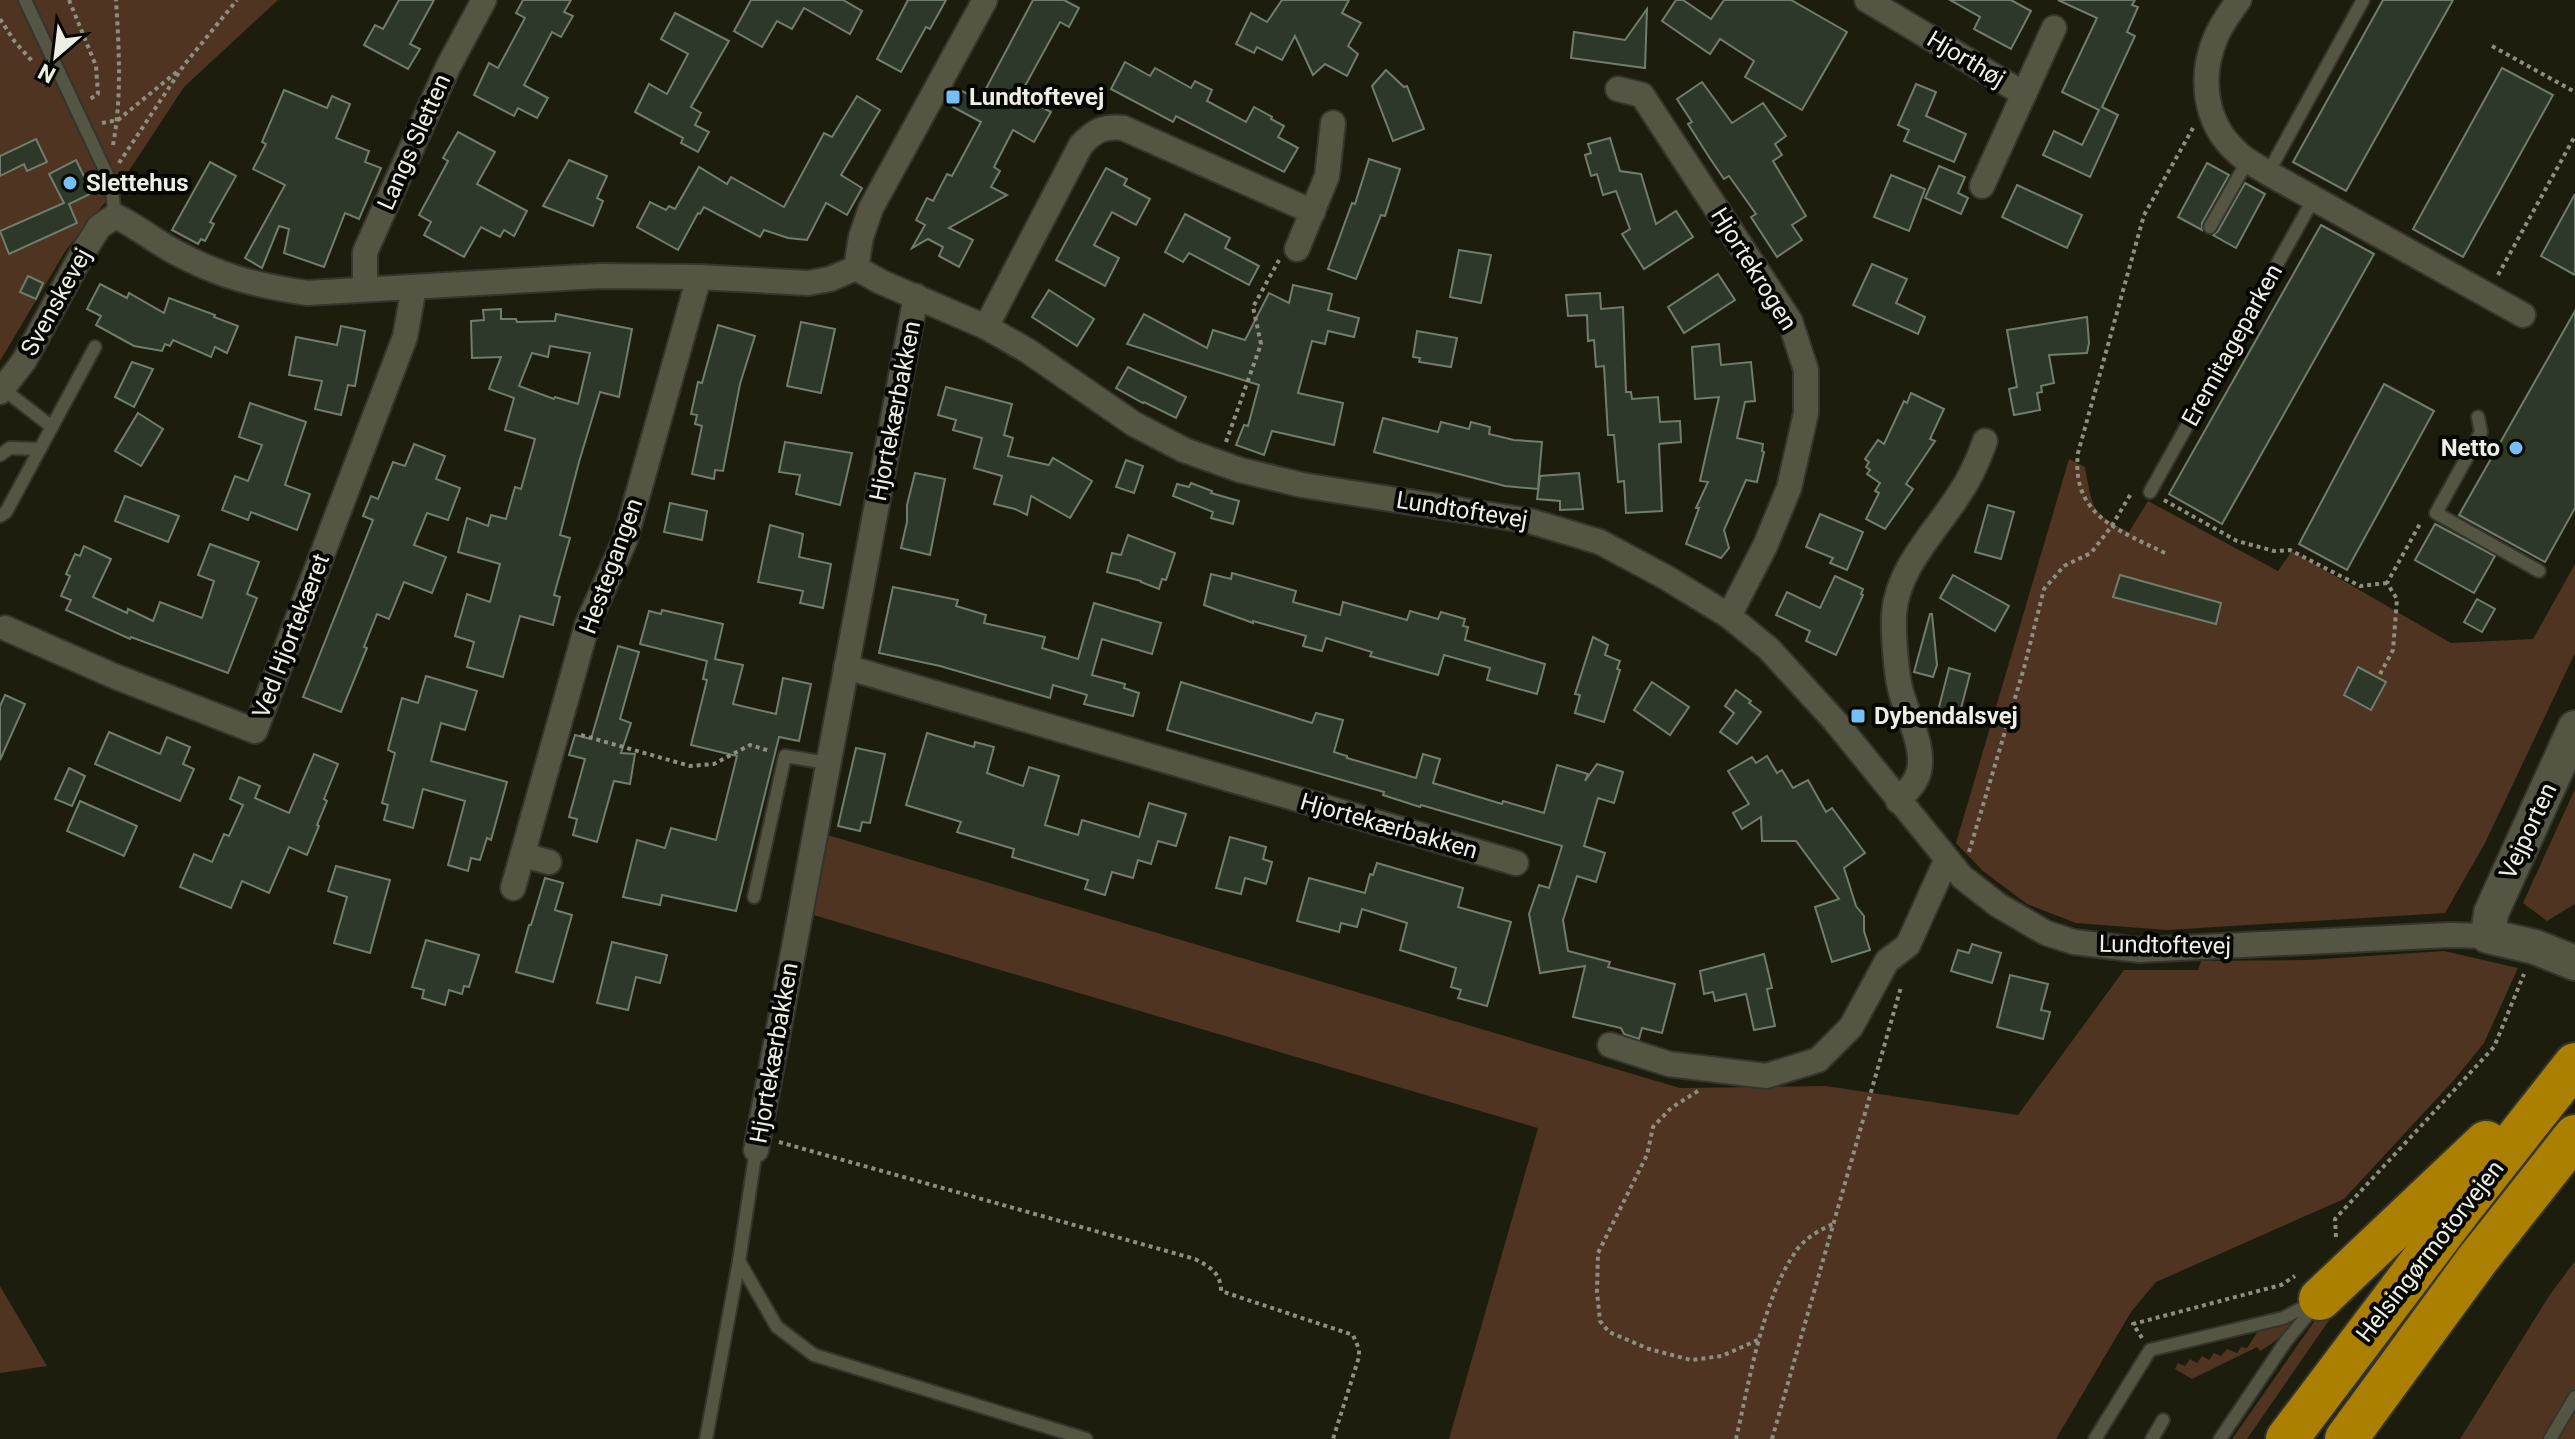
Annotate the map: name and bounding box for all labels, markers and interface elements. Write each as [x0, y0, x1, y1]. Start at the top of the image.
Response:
north arrow [16, 16, 96, 96]
street label: Hjorthøj [1922, 25, 2010, 93]
text: N [34, 59, 60, 88]
street label: Langs Sletten [372, 70, 456, 214]
place label: Lundtoftevej [969, 83, 1104, 111]
marker: Lundtoftevej [944, 88, 962, 106]
place label: Slettehus [86, 169, 189, 197]
marker: Slettehus [61, 174, 79, 192]
street label: Hjortekrogen [1705, 203, 1803, 335]
street label: Svenskevej [15, 243, 97, 361]
street label: Eremitageparken [2176, 259, 2288, 431]
street label: Hjortekærbakken [864, 318, 926, 504]
place label: Netto [2441, 434, 2500, 462]
marker: Netto [2507, 439, 2525, 457]
street label: Lundtoftevej [1394, 486, 1530, 534]
street label: Hestegangen [574, 494, 648, 638]
street label: Ved Hjortekæret [247, 550, 335, 722]
place label: Dybendalsvej [1874, 702, 2018, 730]
marker: Dybendalsvej [1849, 707, 1867, 725]
street label: Vejporten [2494, 778, 2562, 884]
street label: Hjortekærbakken [1297, 787, 1481, 865]
street label: Lundtoftevej [2099, 930, 2231, 960]
street label: Hjortekærbakken [744, 960, 804, 1146]
street label: Helsingørmotorvejen [2350, 1155, 2510, 1347]

